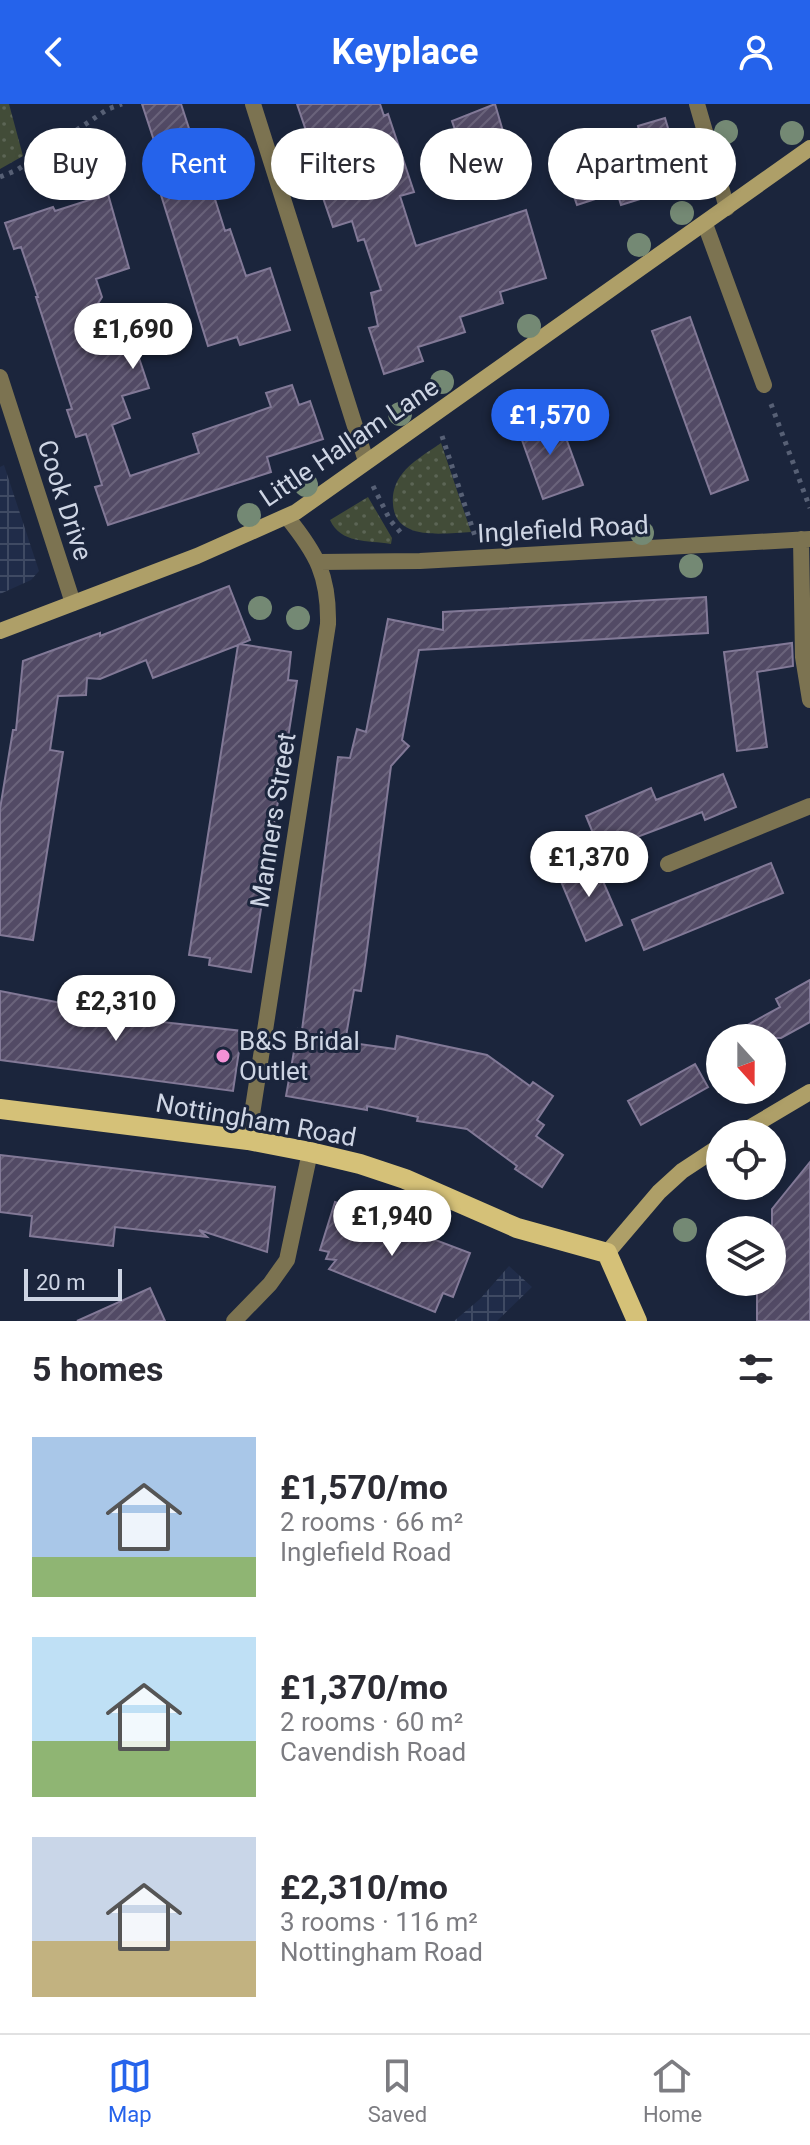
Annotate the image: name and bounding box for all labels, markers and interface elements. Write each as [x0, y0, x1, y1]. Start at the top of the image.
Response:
icon: back [32, 30, 76, 74]
icon: person [734, 30, 778, 74]
text: Keyplace [331, 31, 479, 73]
chip: Buy [24, 128, 126, 200]
chip: Rent [142, 128, 255, 200]
chip: Filters [271, 128, 404, 200]
chip: New [420, 128, 532, 200]
chip: Apartment [548, 128, 736, 200]
pin: £1,690 [68, 303, 198, 371]
text: £1,690 [92, 314, 174, 344]
street label: Little Hallam Lane [254, 371, 444, 513]
pin: £1,570 [485, 389, 615, 457]
text: £1,570 [509, 400, 591, 430]
street label: Cook Drive [31, 436, 99, 564]
street label: Inglefield Road [477, 510, 649, 548]
street label: Manners Street [244, 730, 302, 910]
pin: £1,370 [524, 831, 654, 899]
text: £1,370 [548, 842, 630, 872]
pin: £2,310 [51, 975, 181, 1043]
text: £2,310 [75, 986, 157, 1016]
north arrow [706, 1024, 786, 1104]
map controls [706, 1024, 786, 1296]
place label: B&S Bridal Outlet [239, 1026, 360, 1086]
marker: B&S Bridal Outlet [214, 1047, 232, 1065]
street label: Nottingham Road [153, 1088, 359, 1152]
button: locate [706, 1120, 786, 1200]
pin: £1,940 [327, 1190, 457, 1258]
text: £1,940 [351, 1201, 433, 1231]
button: layers [706, 1216, 786, 1296]
scale bar [24, 1265, 122, 1301]
text: 20 m [36, 1270, 85, 1295]
icon: filters [734, 1347, 778, 1391]
text: 5 homes [32, 1349, 163, 1389]
text: £1,570/mo [280, 1467, 448, 1507]
icon: home [96, 1469, 192, 1565]
text: 2 rooms · 66 m² [280, 1507, 463, 1537]
text: Inglefield Road [280, 1537, 451, 1567]
text: £1,370/mo [280, 1667, 448, 1707]
icon: home [96, 1669, 192, 1765]
text: 2 rooms · 60 m² [280, 1707, 463, 1737]
text: Cavendish Road [280, 1737, 466, 1767]
text: £2,310/mo [280, 1867, 448, 1907]
icon: home [96, 1869, 192, 1965]
text: 3 rooms · 116 m² [280, 1907, 478, 1937]
text: Nottingham Road [280, 1937, 483, 1967]
tab: Map [108, 2054, 152, 2127]
tab: Saved [368, 2054, 427, 2127]
tab: Home [643, 2054, 702, 2127]

